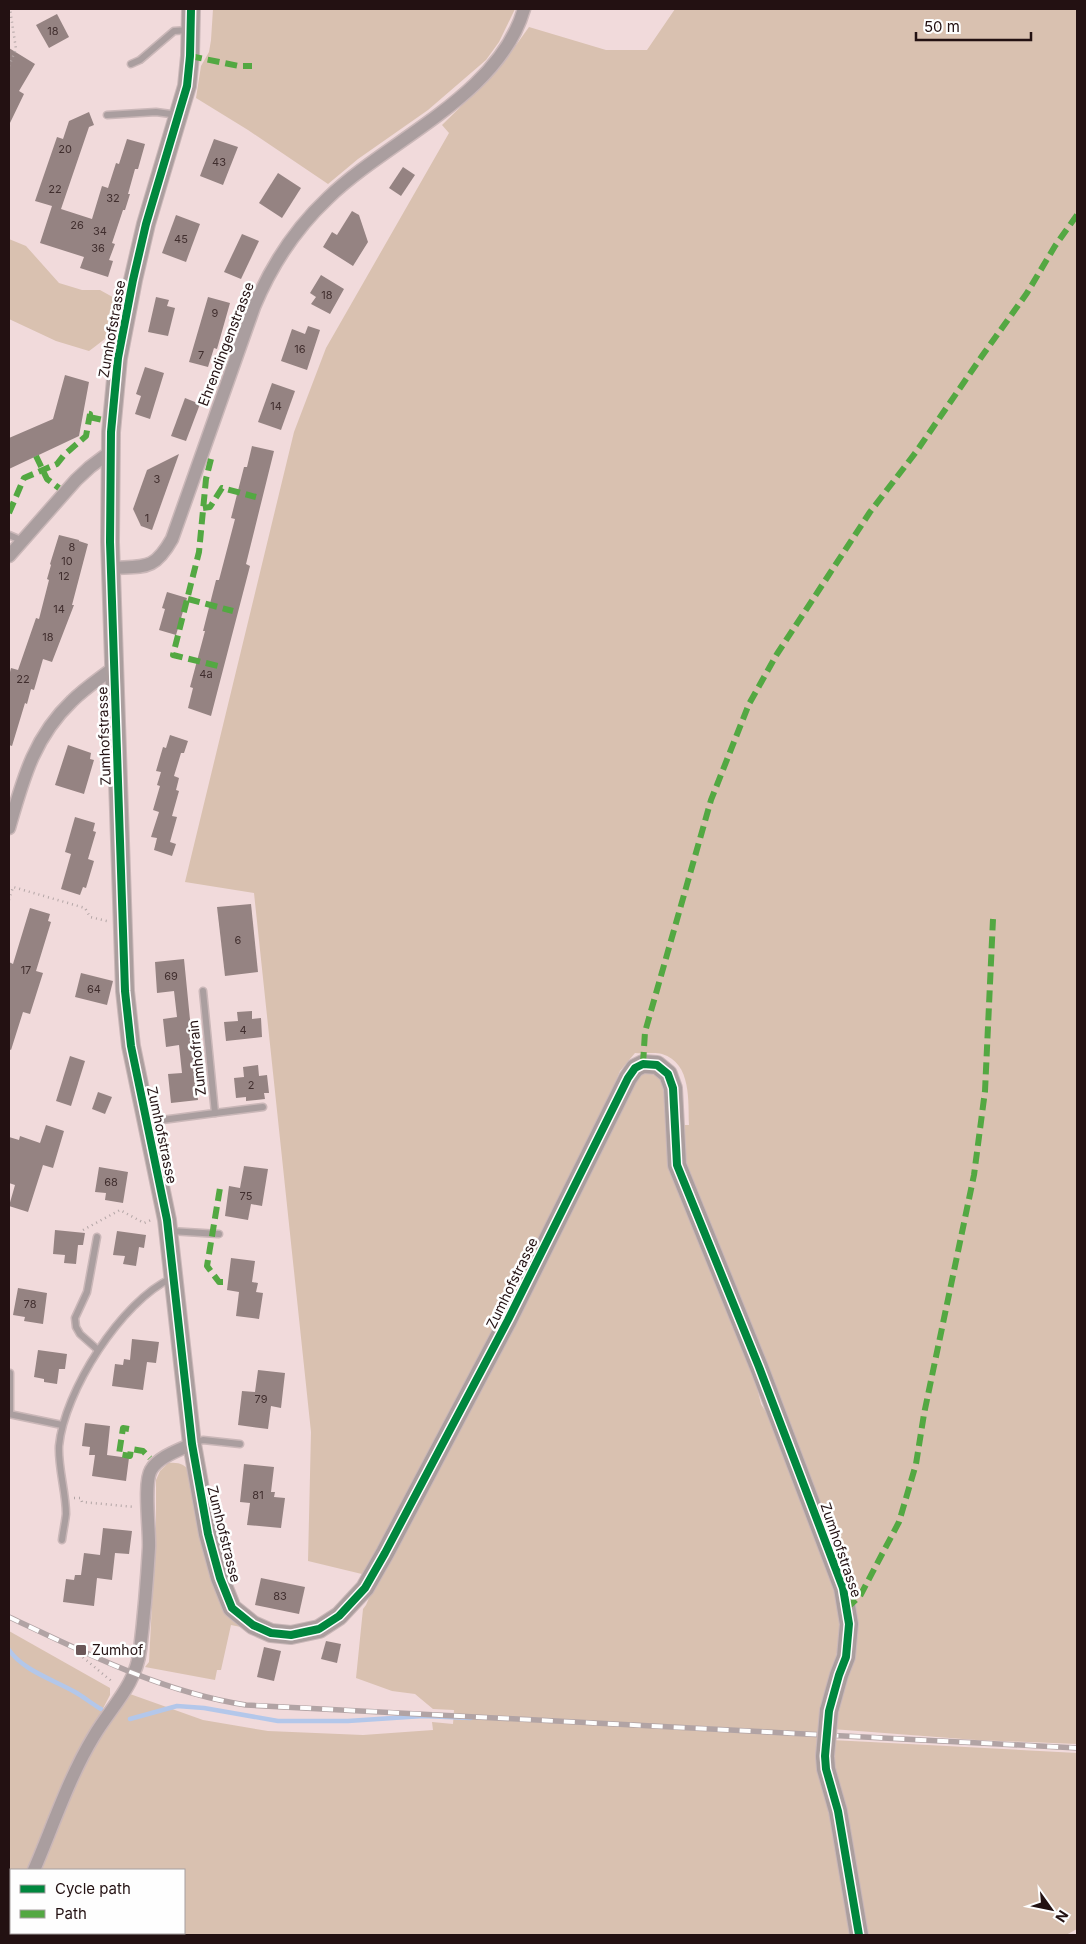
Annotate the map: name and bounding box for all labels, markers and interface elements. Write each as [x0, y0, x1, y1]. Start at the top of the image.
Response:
scale bar [916, 10, 1031, 42]
text: 50 m [924, 17, 960, 36]
house number: 18 [47, 24, 59, 38]
house number: 20 [58, 142, 72, 156]
house number: 43 [212, 155, 226, 169]
house number: 22 [48, 182, 62, 196]
house number: 32 [106, 191, 120, 205]
house number: 26 [70, 218, 84, 232]
house number: 34 [93, 224, 107, 238]
house number: 45 [174, 232, 188, 246]
house number: 36 [91, 241, 105, 255]
street label: Zumhofstrasse [95, 279, 128, 379]
street label: Ehrendingenstrasse [194, 279, 257, 408]
house number: 18 [321, 288, 333, 302]
house number: 9 [212, 306, 219, 320]
house number: 16 [294, 342, 306, 356]
house number: 7 [198, 348, 204, 362]
house number: 14 [270, 399, 282, 413]
house number: 3 [154, 472, 161, 486]
house number: 1 [145, 511, 149, 525]
house number: 8 [69, 540, 76, 554]
house number: 10 [61, 554, 73, 568]
house number: 12 [58, 569, 70, 583]
house number: 14 [53, 602, 65, 616]
house number: 18 [42, 630, 54, 644]
house number: 4a [199, 667, 213, 681]
house number: 22 [16, 672, 30, 686]
street label: Zumhofstrasse [93, 686, 114, 786]
house number: 6 [235, 933, 242, 947]
house number: 17 [21, 963, 31, 977]
house number: 69 [164, 969, 178, 983]
house number: 64 [87, 982, 101, 996]
street label: Zumhofrain [184, 1019, 209, 1097]
house number: 4 [239, 1023, 247, 1037]
house number: 2 [248, 1078, 254, 1092]
street label: Zumhofstrasse [144, 1085, 181, 1185]
house number: 68 [104, 1175, 118, 1189]
house number: 75 [240, 1189, 253, 1203]
street label: Zumhofstrasse [482, 1235, 541, 1331]
house number: 78 [24, 1297, 37, 1311]
house number: 79 [255, 1392, 268, 1406]
street label: Zumhofstrasse [204, 1484, 245, 1584]
house number: 81 [252, 1488, 264, 1502]
street label: Zumhofstrasse [817, 1500, 866, 1599]
house number: 83 [273, 1589, 287, 1603]
place label: Zumhof [92, 1641, 143, 1658]
marker: Zumhof [74, 1643, 88, 1657]
legend [10, 1869, 185, 1934]
text: Cycle path [55, 1879, 131, 1898]
north arrow [1026, 1884, 1076, 1934]
text: Path [55, 1904, 87, 1923]
text: N [1052, 1907, 1072, 1925]

